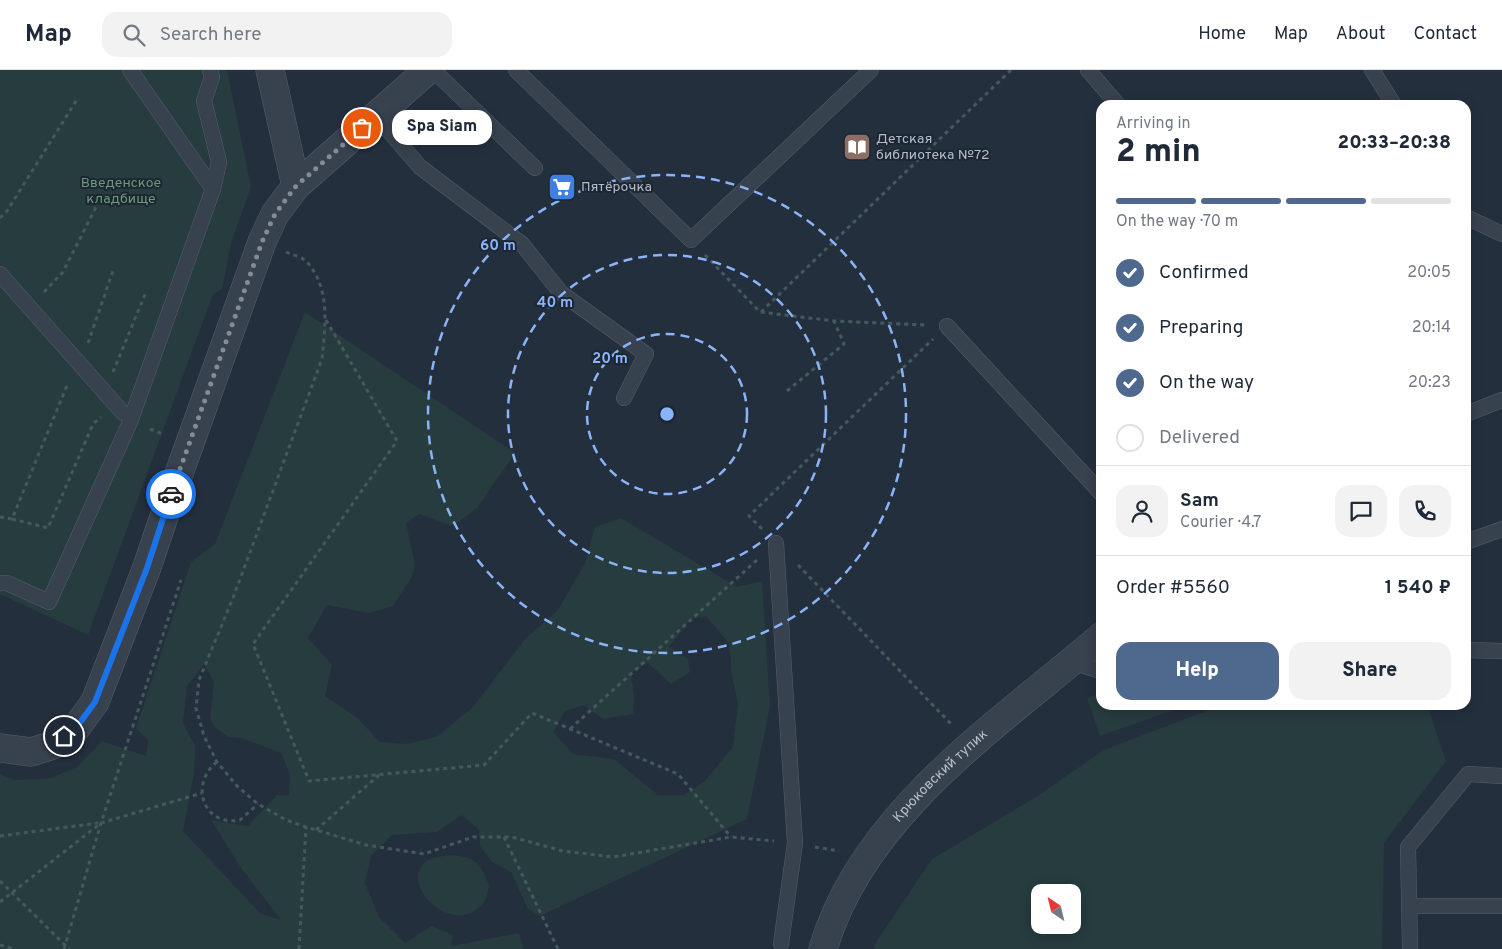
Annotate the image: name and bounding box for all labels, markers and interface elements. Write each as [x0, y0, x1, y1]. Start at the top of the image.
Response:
search box [102, 12, 452, 57]
text: Map [25, 20, 72, 50]
icon: search [120, 21, 148, 49]
text: Search here [160, 23, 261, 47]
text: Home [1198, 23, 1246, 46]
text: Map [1274, 23, 1308, 46]
text: About [1336, 23, 1385, 46]
text: Contact [1413, 23, 1477, 46]
pin [341, 107, 383, 149]
callout: Spa Siam [392, 110, 492, 146]
icon: bag [348, 114, 376, 142]
text: Arriving in [1116, 114, 1191, 134]
text: Spa Siam [407, 117, 477, 137]
place label: Детская библиотека №72 [876, 131, 990, 164]
text: 20:33–20:38 [1338, 131, 1451, 155]
library icon: Детская библиотека №72 [842, 132, 872, 162]
text: 2 min [1116, 133, 1201, 173]
supermarket icon: Пятёрочка [547, 172, 577, 202]
park label: Введенское кладбище [81, 175, 161, 208]
place label: Пятёрочка [581, 179, 652, 196]
text: On the way · 70 m [1116, 212, 1238, 232]
text: 60 m [480, 237, 516, 256]
icon: check [1116, 259, 1144, 287]
text: Confirmed [1159, 261, 1249, 285]
text: 20:05 [1407, 263, 1451, 283]
text: 40 m [537, 294, 573, 313]
icon: check [1116, 314, 1144, 342]
text: Preparing [1159, 316, 1243, 340]
text: 20:14 [1412, 318, 1451, 338]
text: 20 m [592, 350, 628, 369]
icon: check [1116, 369, 1144, 397]
text: On the way [1159, 371, 1254, 395]
text: 20:23 [1408, 373, 1451, 393]
centre of rings [658, 405, 676, 423]
text: Delivered [1159, 426, 1240, 450]
courier [146, 469, 196, 519]
icon: car [157, 480, 185, 508]
button: person [1116, 485, 1168, 537]
button: chat [1335, 485, 1387, 537]
button: phone [1399, 485, 1451, 537]
text: Sam [1180, 489, 1219, 513]
text: Courier · 4.7 [1180, 513, 1261, 533]
text: Order #5560 [1116, 576, 1230, 600]
text: 1 540 ₽ [1385, 576, 1451, 600]
button: Help [1116, 642, 1279, 700]
button: Share [1289, 642, 1451, 700]
pin [43, 715, 85, 757]
icon: home [50, 722, 78, 750]
street label: Крюковский тупик [889, 726, 991, 826]
north arrow [1031, 884, 1081, 934]
map controls [1031, 884, 1081, 934]

